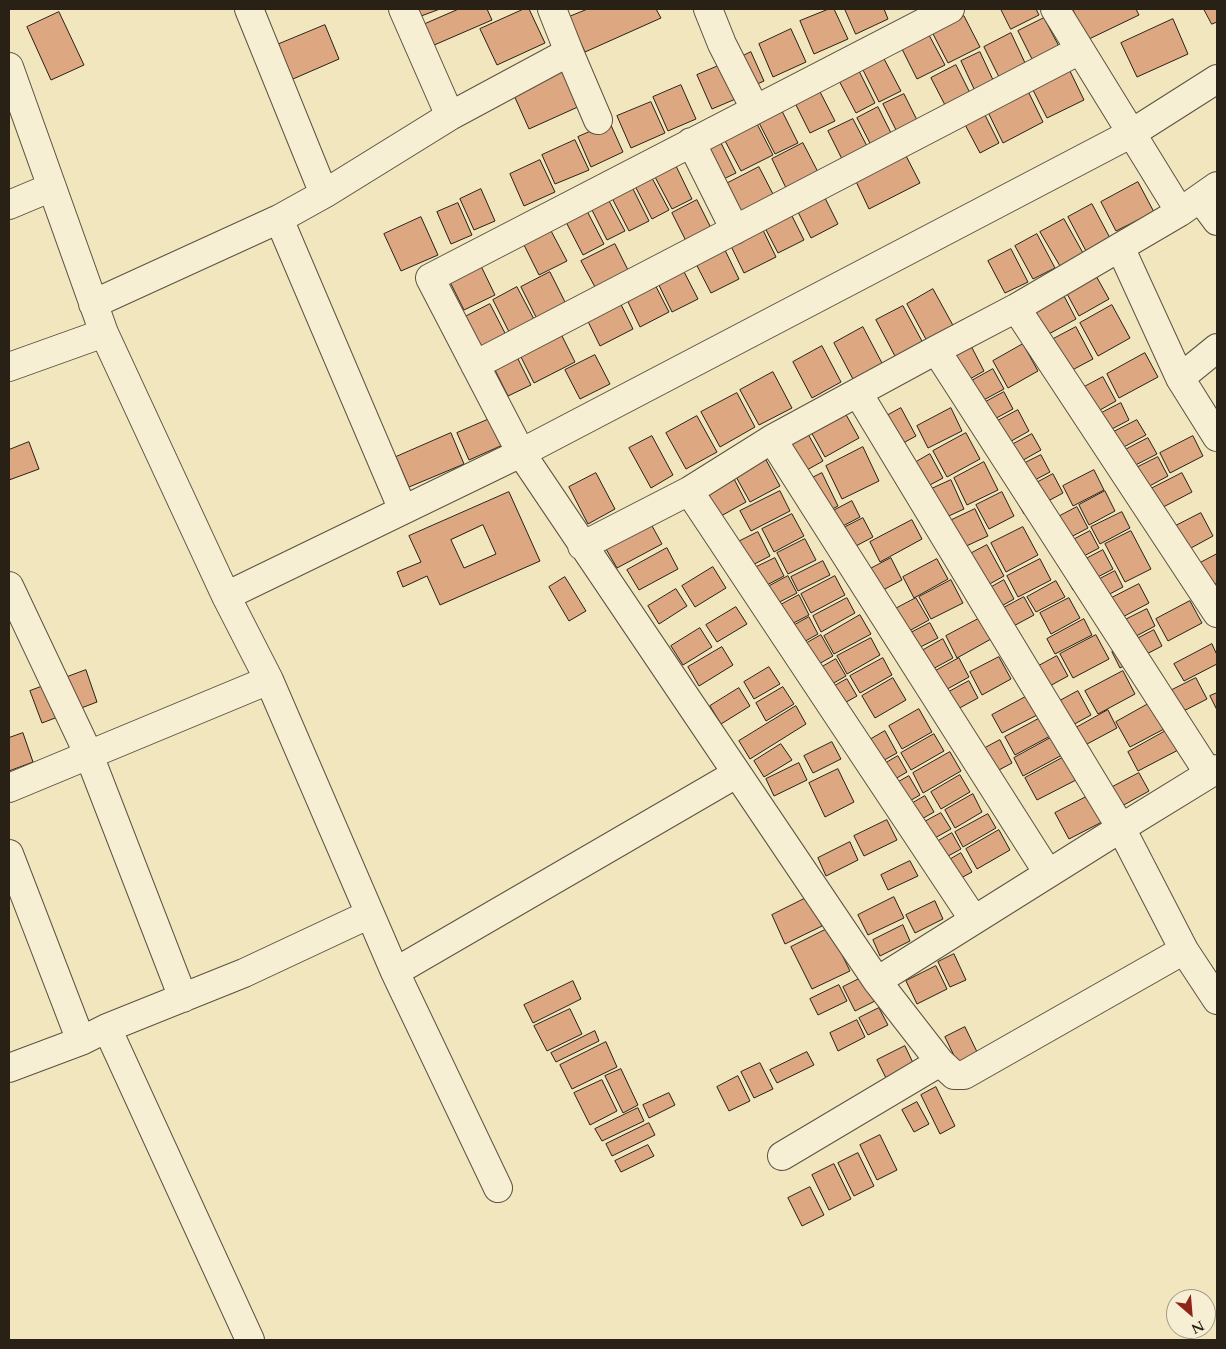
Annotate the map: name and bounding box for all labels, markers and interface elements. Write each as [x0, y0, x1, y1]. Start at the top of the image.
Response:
north arrow [1166, 1289, 1216, 1339]
text: N [1188, 1316, 1207, 1338]

